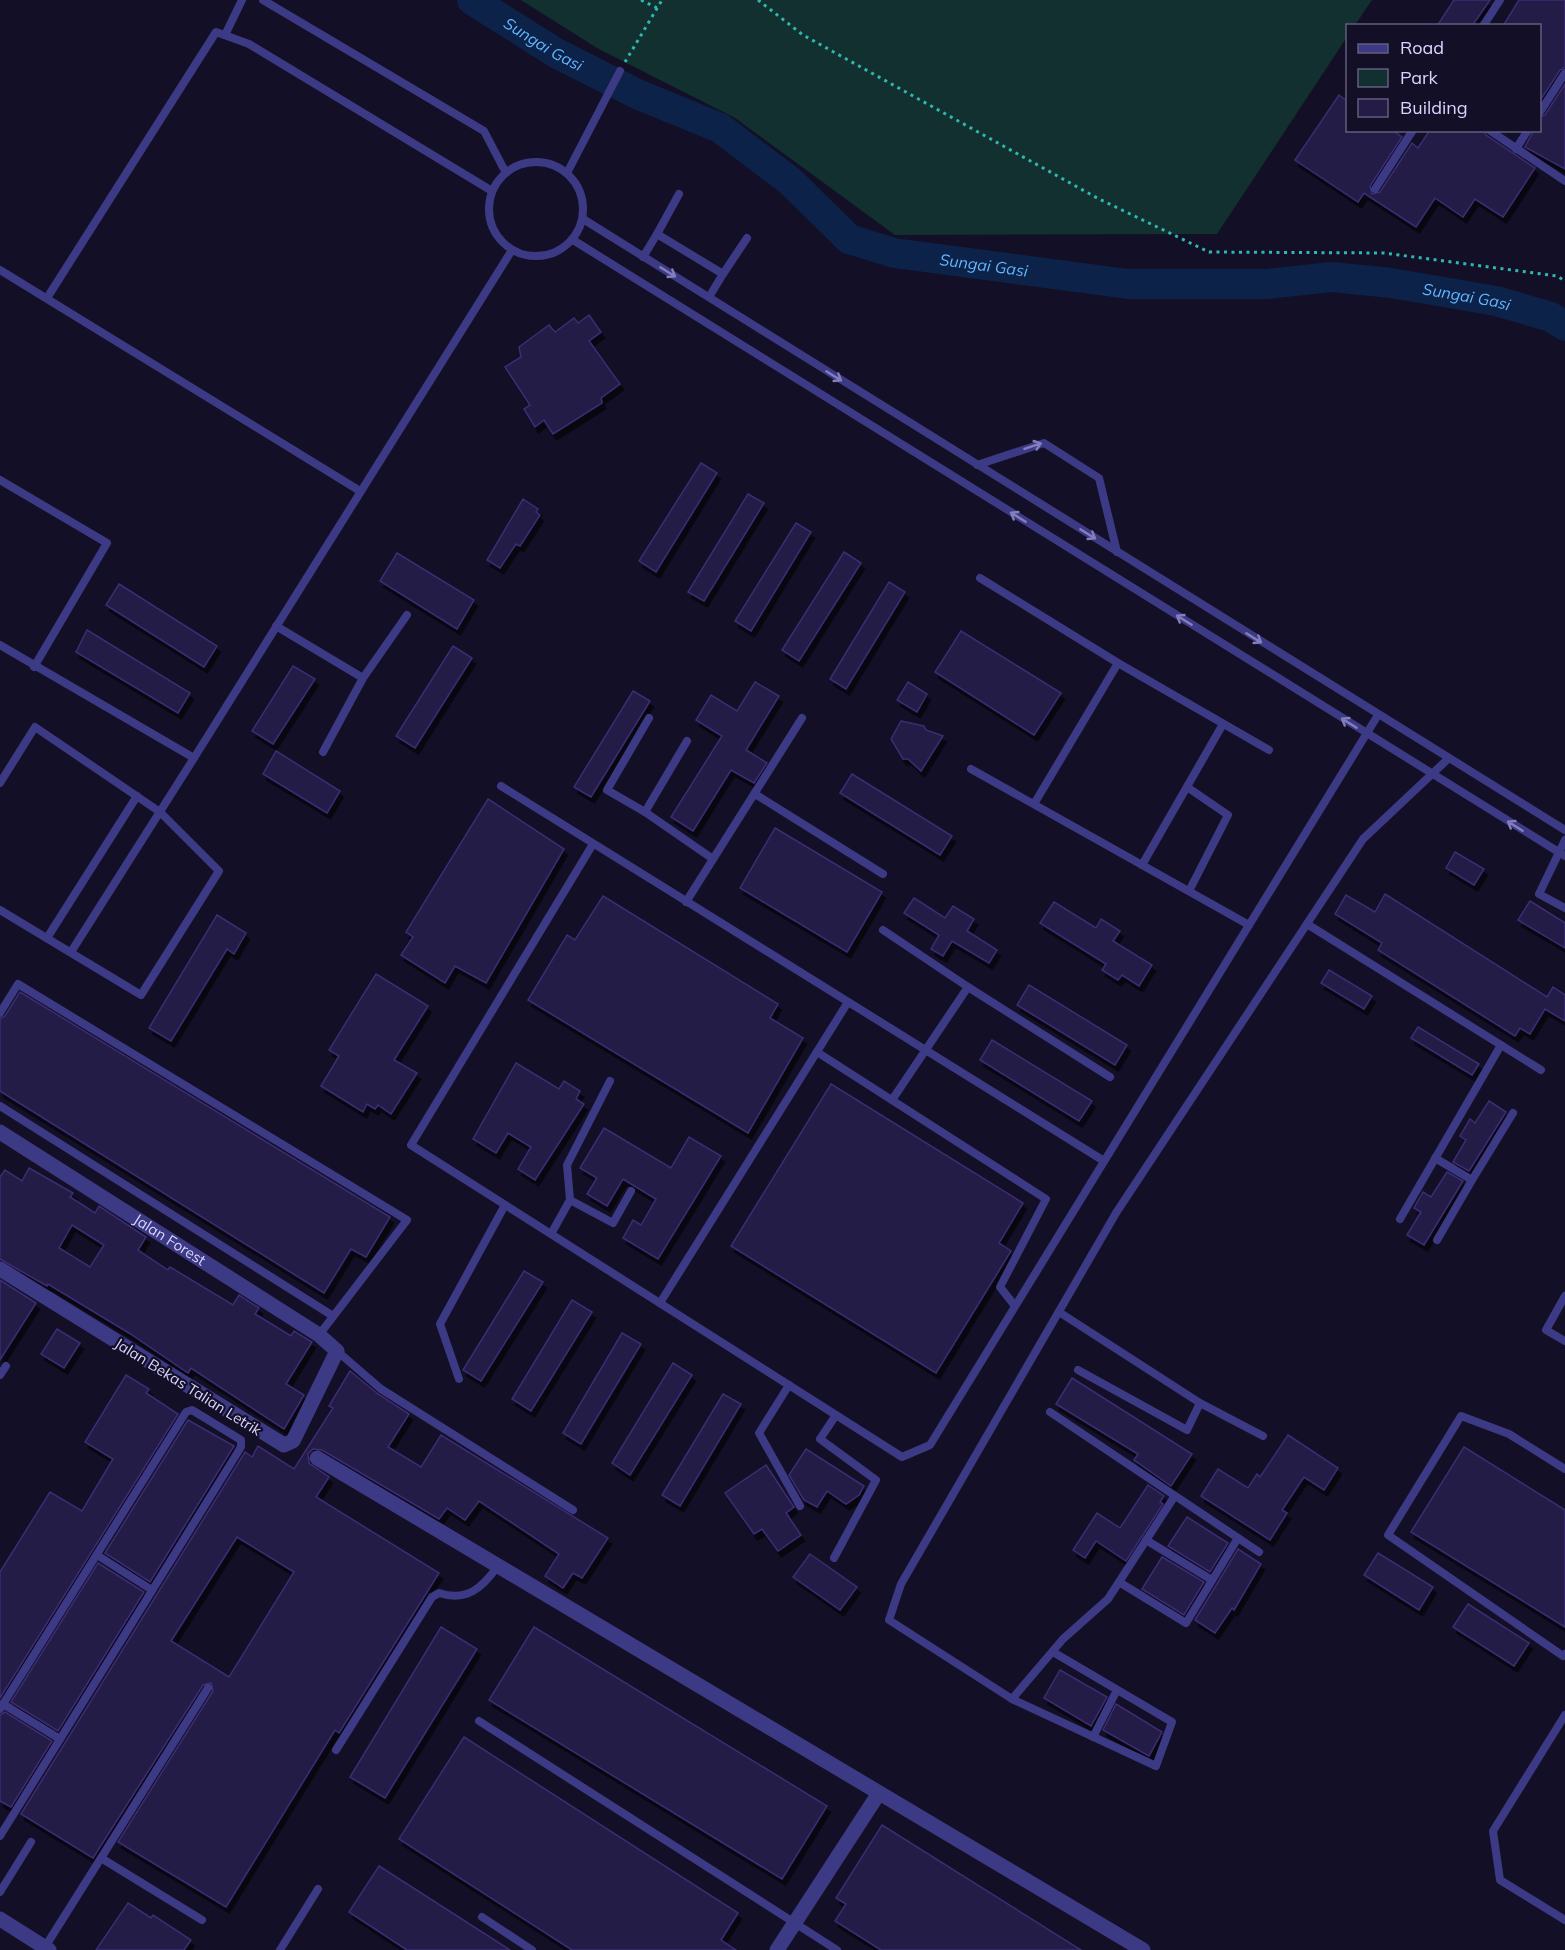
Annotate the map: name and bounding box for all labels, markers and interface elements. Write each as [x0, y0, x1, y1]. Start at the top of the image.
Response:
water label: Sungai Gasi [500, 13, 587, 75]
legend [1346, 24, 1541, 132]
text: Road [1400, 36, 1444, 59]
text: Park [1400, 66, 1439, 89]
text: Building [1400, 96, 1468, 119]
water label: Sungai Gasi [938, 249, 1029, 281]
one-way arrow [659, 267, 676, 279]
water label: Sungai Gasi [1421, 279, 1513, 315]
one-way arrow [825, 370, 842, 382]
one-way arrow [1023, 440, 1041, 451]
one-way arrow [1010, 510, 1027, 522]
one-way arrow [1079, 529, 1096, 541]
one-way arrow [1176, 613, 1193, 625]
one-way arrow [1245, 632, 1262, 644]
one-way arrow [1341, 716, 1358, 728]
one-way arrow [1507, 819, 1524, 831]
street label: Jalan Forest [130, 1209, 210, 1270]
street label: Jalan Bekas Talian Letrik [111, 1334, 265, 1440]

